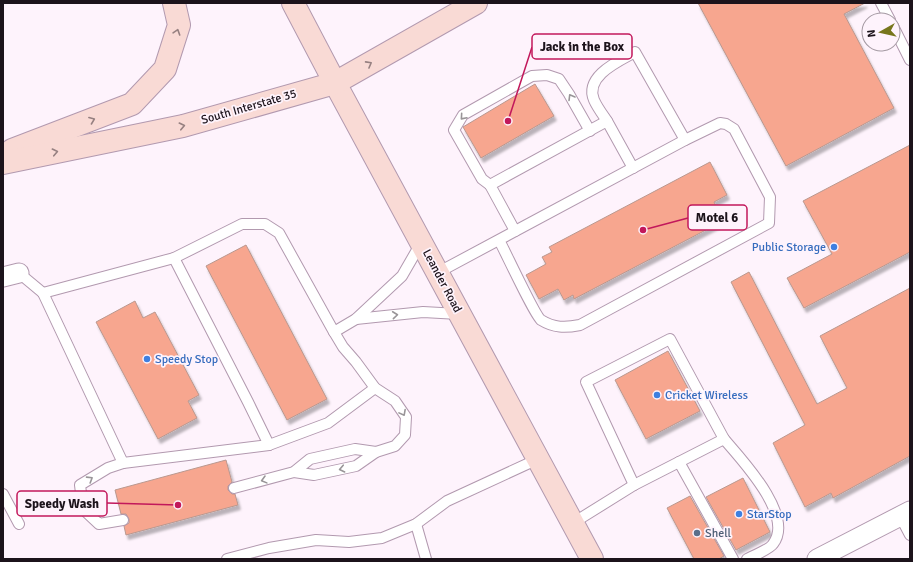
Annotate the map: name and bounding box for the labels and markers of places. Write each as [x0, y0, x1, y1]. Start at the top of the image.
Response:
callout: Jack in the Box [532, 34, 632, 59]
callout: Motel 6 [688, 205, 747, 230]
place label: Public Storage [752, 240, 826, 255]
marker: Public Storage [829, 242, 839, 252]
place label: Speedy Stop [155, 352, 218, 367]
marker: Speedy Stop [142, 354, 152, 364]
place label: Cricket Wireless [665, 388, 748, 403]
marker: Cricket Wireless [652, 390, 662, 400]
callout: Speedy Wash [17, 491, 107, 516]
place label: StarStop [747, 507, 792, 522]
marker: StarStop [734, 509, 744, 519]
place label: Shell [705, 526, 732, 541]
marker: Shell [692, 528, 702, 538]

